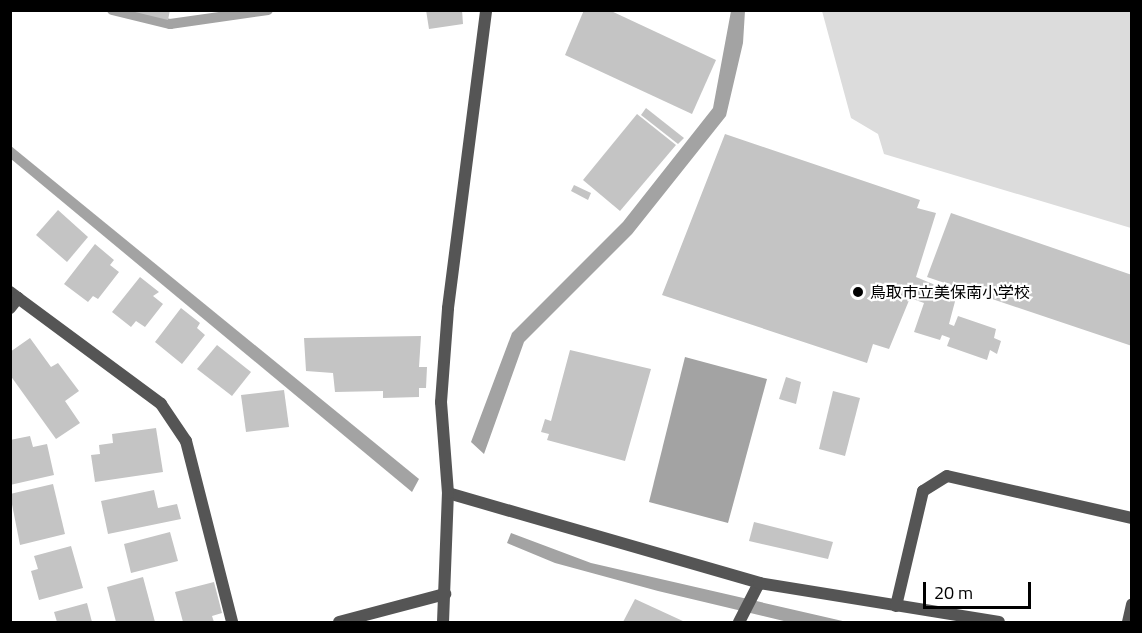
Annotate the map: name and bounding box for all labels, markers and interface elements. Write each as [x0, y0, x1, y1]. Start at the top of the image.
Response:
place label: 鳥取市立美保南小学校 [870, 282, 1030, 302]
marker: 鳥取市立美保南小学校 [851, 285, 865, 299]
scale bar [926, 570, 1034, 608]
text: 20 m [934, 579, 973, 606]

